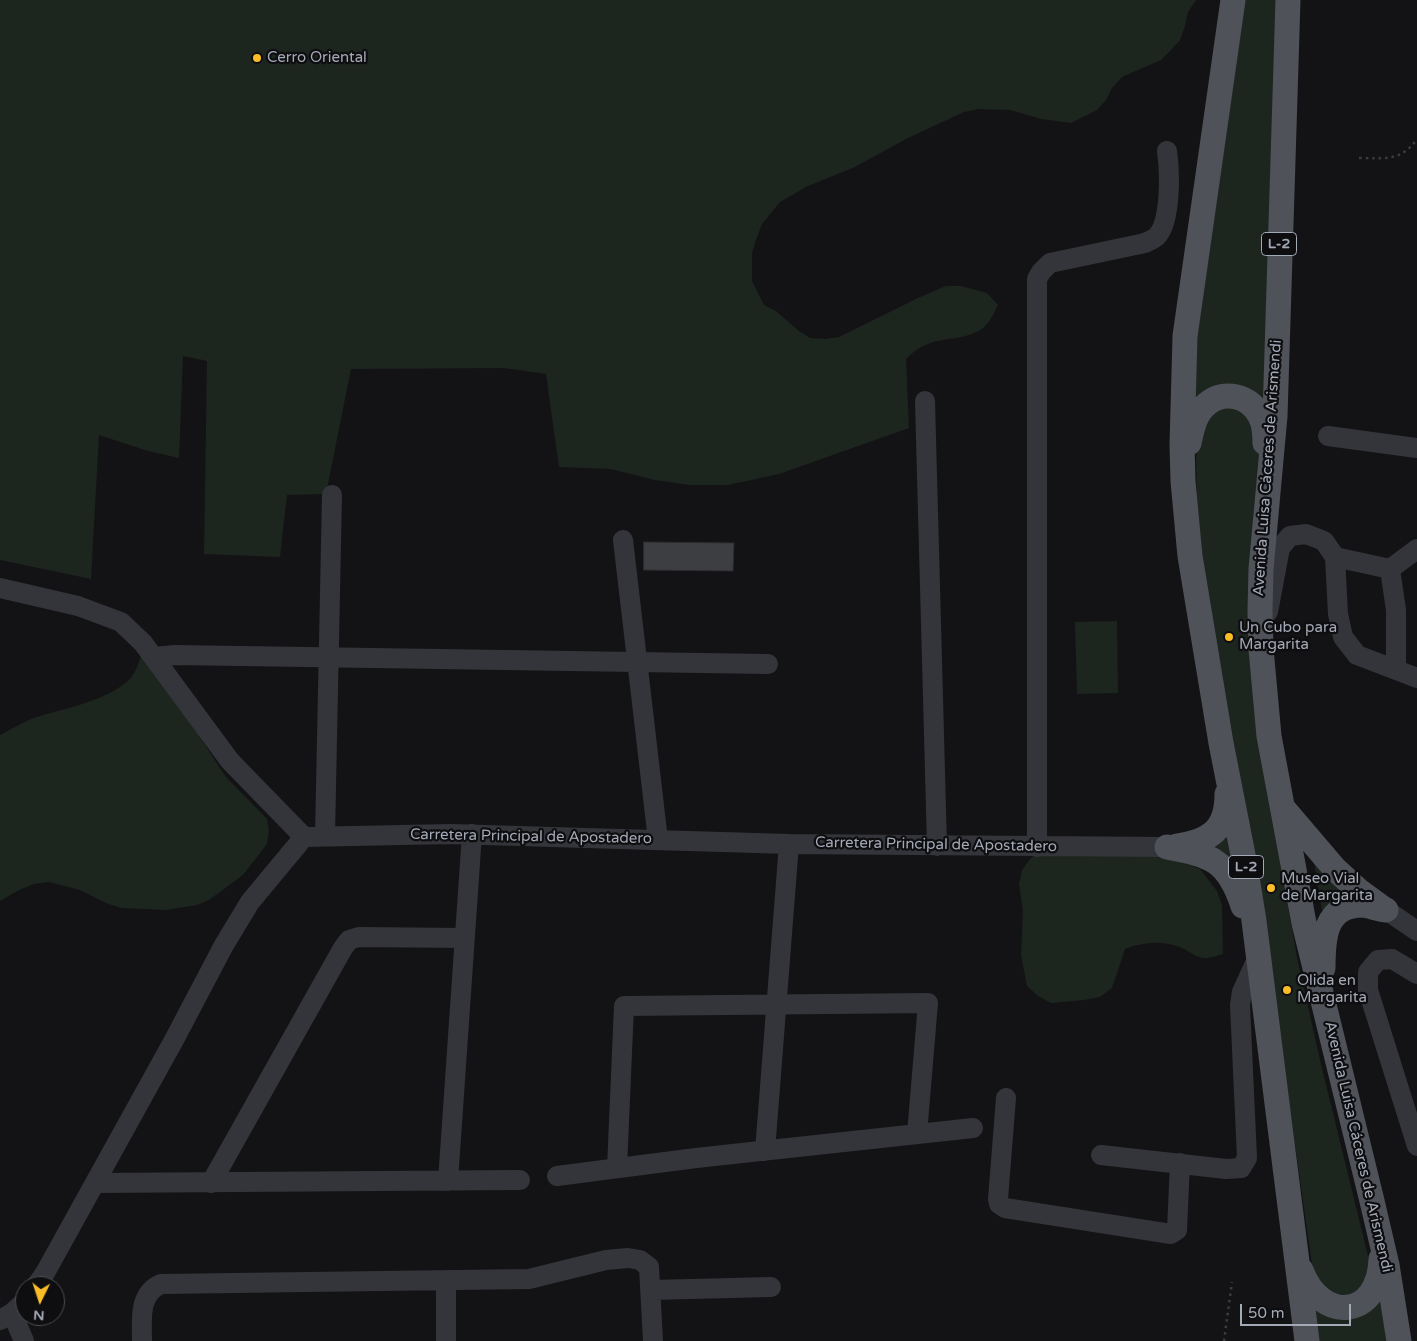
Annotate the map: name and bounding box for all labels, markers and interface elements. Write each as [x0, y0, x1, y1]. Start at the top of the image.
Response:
place label: Cerro Oriental [267, 49, 367, 67]
marker: Cerro Oriental [251, 52, 263, 64]
road number: L-2 [1262, 232, 1296, 255]
street label: Avenida Luisa Cáceres de Arismendi [1250, 339, 1286, 597]
place label: Un Cubo para Margarita [1239, 619, 1337, 654]
marker: Un Cubo para Margarita [1223, 631, 1235, 643]
street label: Carretera Principal de Apostadero [410, 826, 652, 848]
street label: Carretera Principal de Apostadero [815, 834, 1057, 856]
road number: L-2 [1228, 856, 1264, 879]
place label: Museo Vial de Margarita [1281, 870, 1373, 905]
marker: Museo Vial de Margarita [1265, 882, 1277, 894]
place label: Olida en Margarita [1297, 972, 1367, 1007]
marker: Olida en Margarita [1281, 984, 1293, 996]
street label: Avenida Luisa Cáceres de Arismendi [1320, 1020, 1396, 1274]
north arrow [15, 1276, 65, 1326]
scale bar [1242, 1294, 1353, 1326]
text: 50 m [1248, 1304, 1285, 1322]
text: N [33, 1307, 45, 1324]

